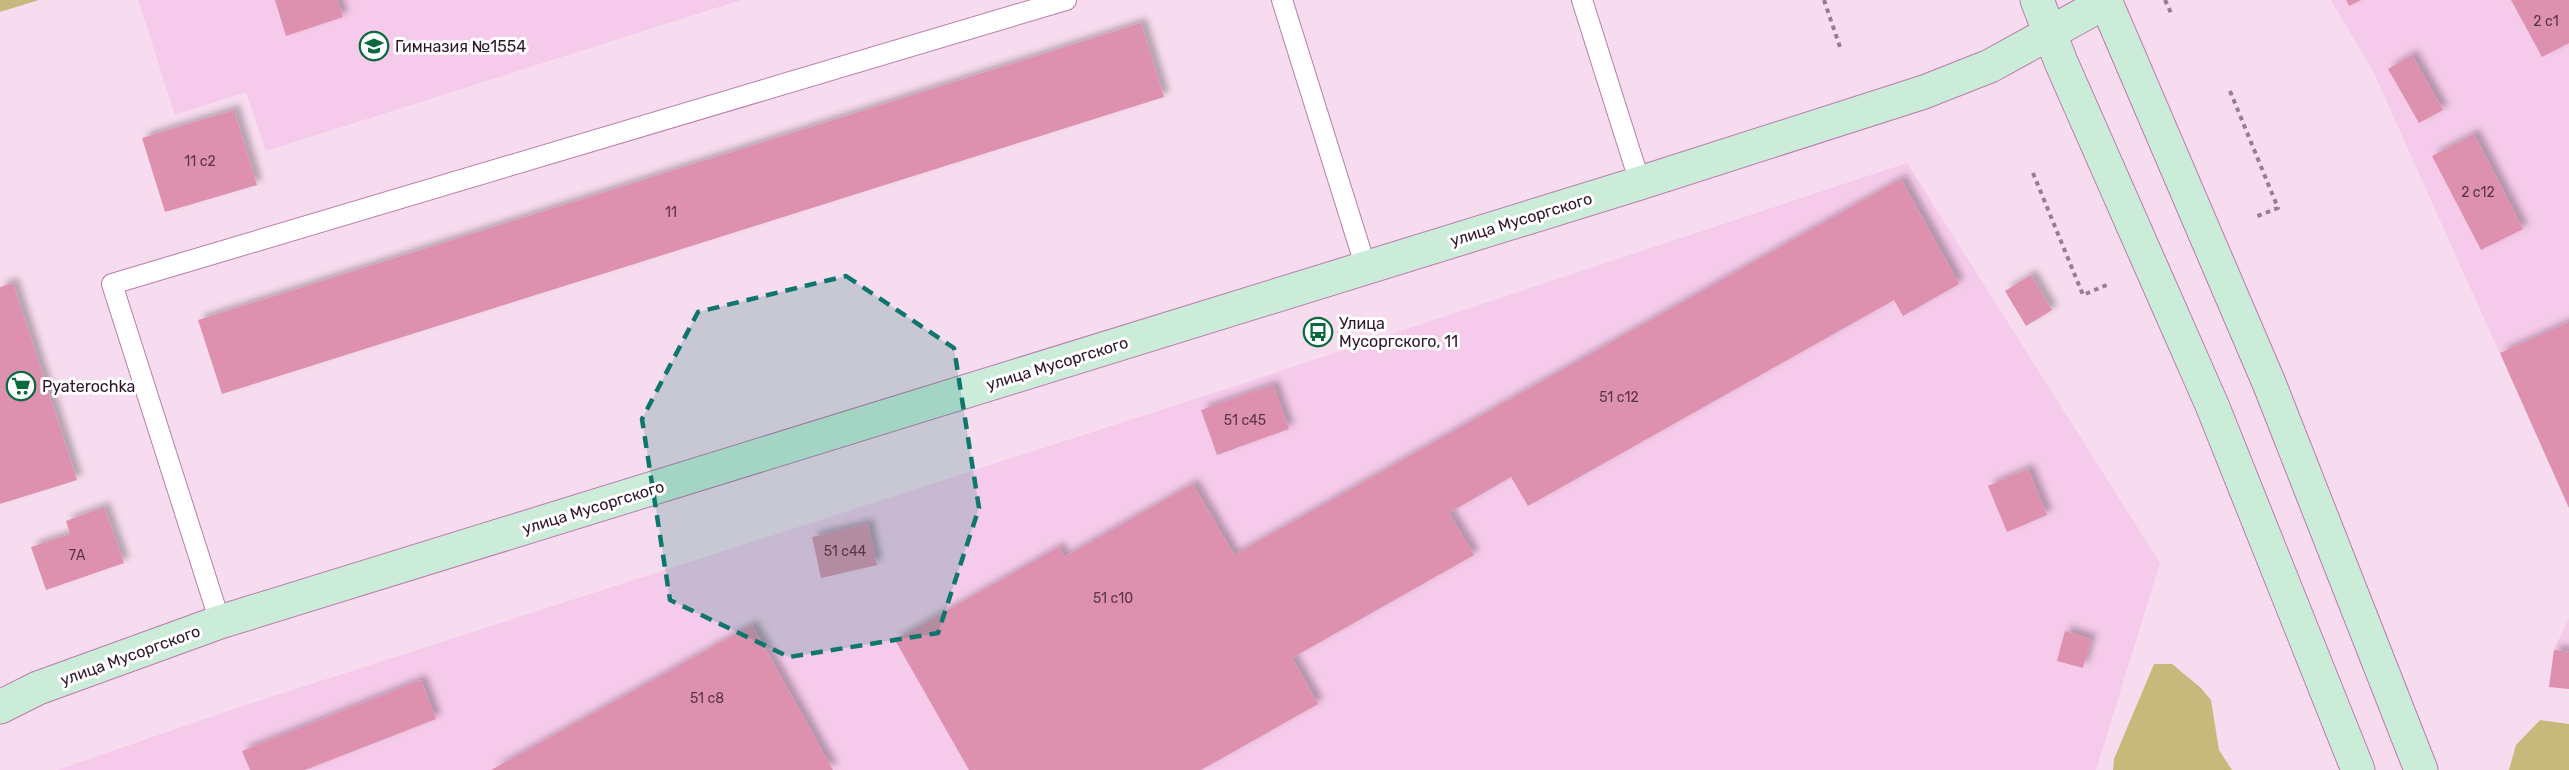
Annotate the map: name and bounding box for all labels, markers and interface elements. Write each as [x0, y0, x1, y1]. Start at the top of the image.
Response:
house number: 2 с1 [2533, 13, 2559, 30]
school or university icon: Гимназия №1554 [358, 30, 390, 62]
place label: Гимназия №1554 [395, 37, 526, 56]
house number: 11 с2 [184, 153, 216, 170]
house number: 2 с12 [2461, 184, 2495, 201]
street label: улица Мусоргского [1448, 189, 1594, 250]
house number: 11 [665, 204, 677, 221]
place label: Улица Мусоргского, 11 [1339, 314, 1458, 351]
bus stop icon: Улица Мусоргского, 11 [1302, 316, 1334, 348]
street label: улица Мусоргского [984, 333, 1130, 394]
supermarket icon: Pyaterochka [5, 370, 37, 402]
place label: Pyaterochka [42, 377, 135, 396]
house number: 51 с12 [1599, 389, 1639, 406]
house number: 51 с45 [1224, 412, 1266, 429]
street label: улица Мусоргского [520, 477, 666, 538]
house number: 51 с44 [824, 543, 867, 560]
house number: 7А [69, 547, 86, 564]
house number: 51 с10 [1093, 590, 1133, 607]
street label: улица Мусоргского [58, 621, 203, 690]
house number: 51 с8 [690, 690, 724, 707]

